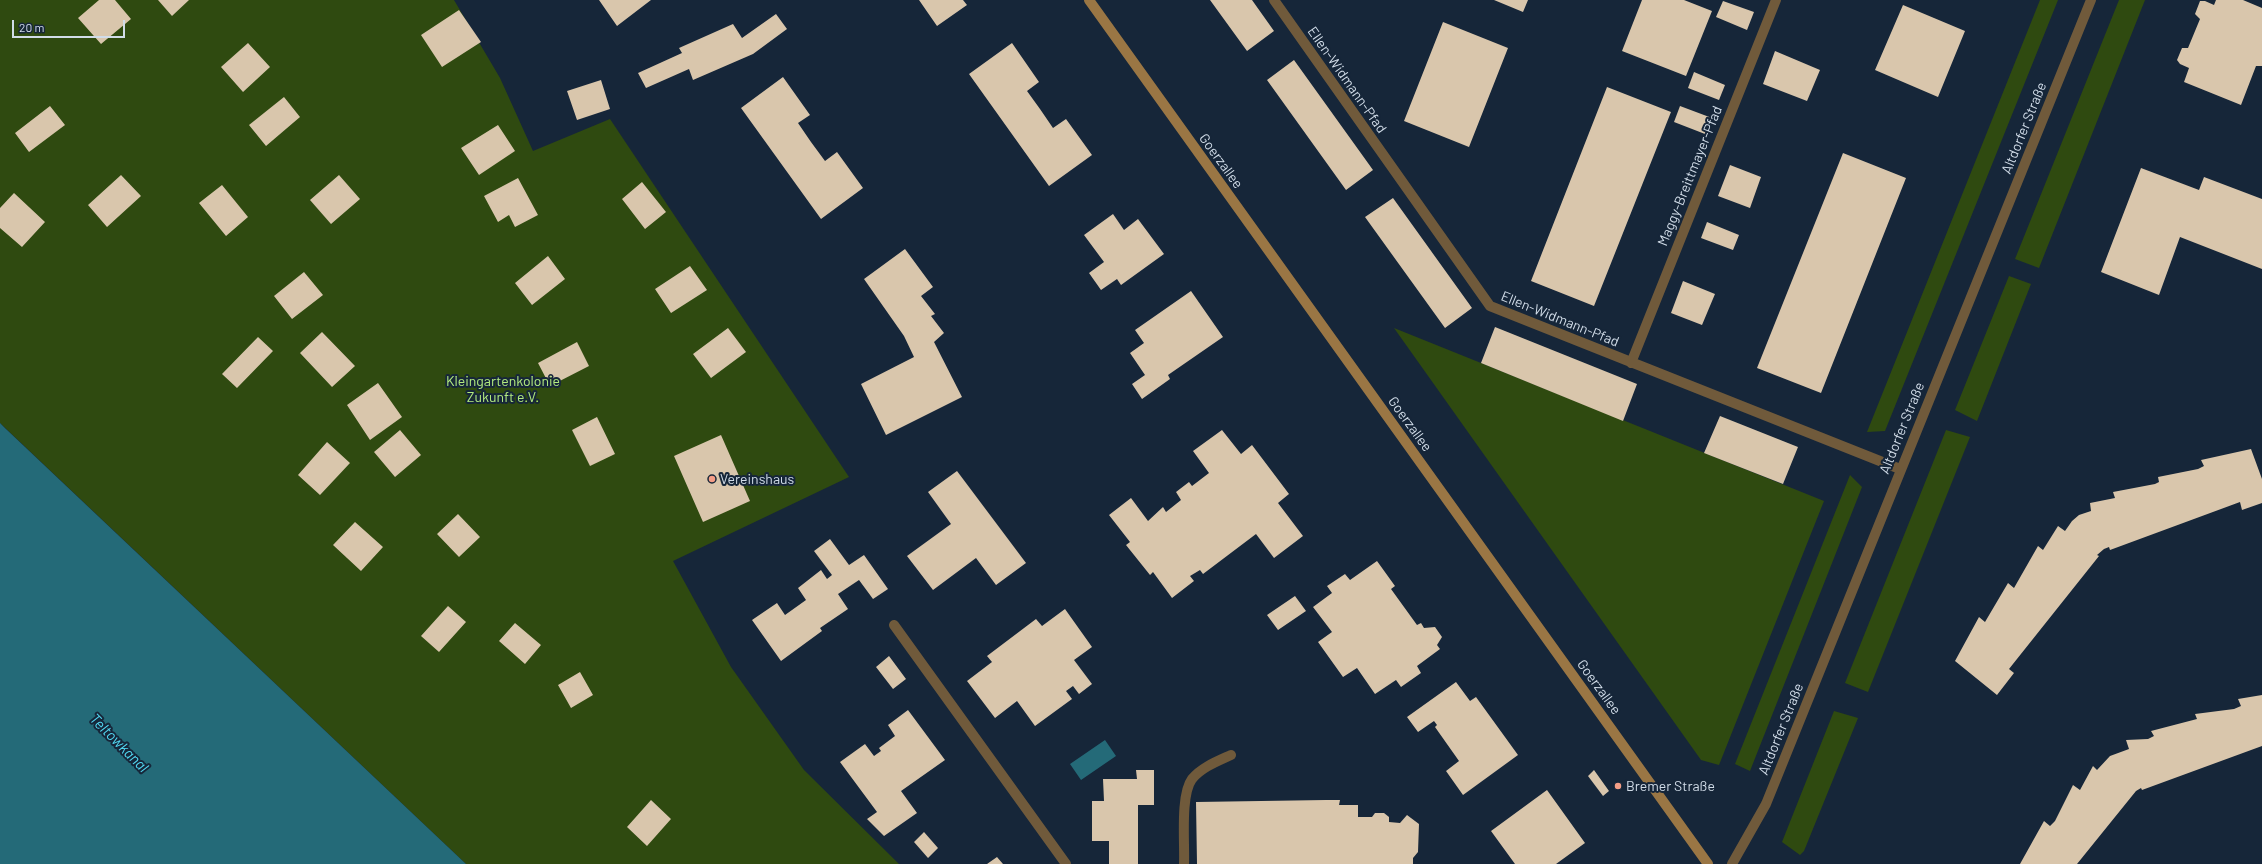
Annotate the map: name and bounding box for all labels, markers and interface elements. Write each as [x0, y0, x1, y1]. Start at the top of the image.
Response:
scale bar [14, 12, 127, 38]
text: 20 m [19, 20, 45, 34]
street label: Ellen-Widmann-Pfad [1304, 24, 1390, 136]
street label: Altdorfer Straße [1998, 80, 2050, 176]
street label: Maggy-Breittmayer-Pfad [1654, 104, 1726, 248]
street label: Goerzallee [1196, 130, 1246, 192]
street label: Ellen-Widmann-Pfad [1498, 288, 1622, 350]
park label: Kleingartenkolonie Zukunft e.V. [446, 373, 560, 406]
street label: Altdorfer Straße [1876, 380, 1928, 476]
street label: Goerzallee [1385, 393, 1435, 455]
place label: Vereinshaus [720, 471, 794, 487]
marker: Vereinshaus [707, 474, 717, 484]
street label: Goerzallee [1574, 656, 1624, 718]
street label: Altdorfer Straße [1755, 681, 1807, 777]
water label: Teltowkanal [86, 710, 152, 776]
place label: Bremer Straße [1626, 778, 1715, 794]
marker: Bremer Straße [1613, 781, 1623, 791]

